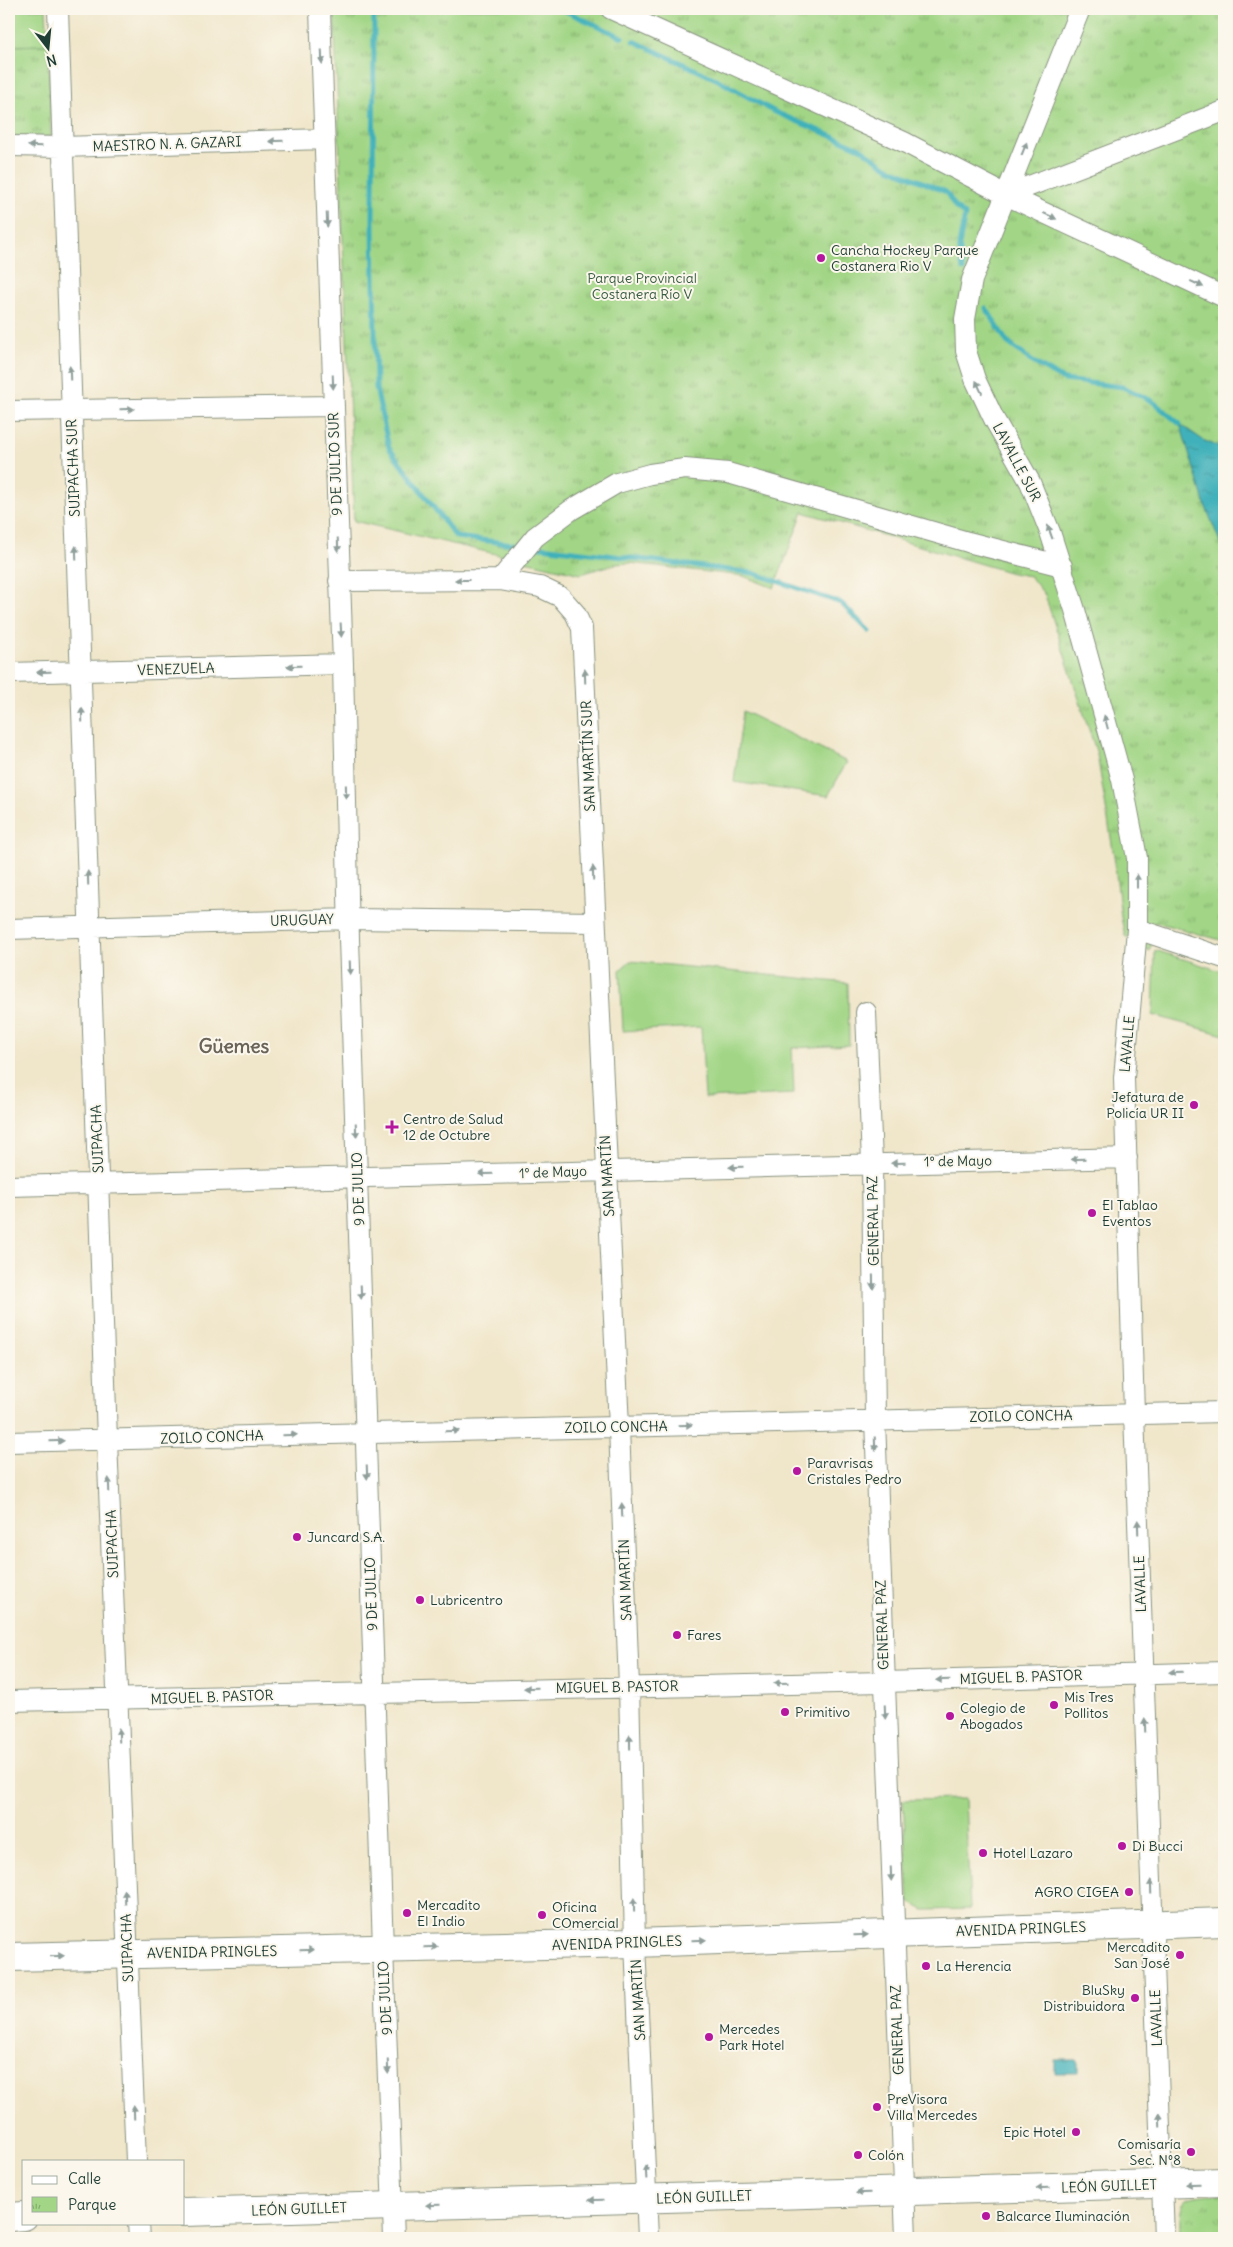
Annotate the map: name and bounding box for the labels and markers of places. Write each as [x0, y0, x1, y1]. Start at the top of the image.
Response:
place label: Cancha Hockey Parque Costanera Rio V [831, 241, 979, 275]
marker: Cancha Hockey Parque Costanera Rio V [815, 252, 827, 264]
place label: Jefatura de Policía UR II [1106, 1088, 1184, 1122]
marker: Jefatura de Policía UR II [1188, 1099, 1200, 1111]
place label: Centro de Salud 12 de Octubre [403, 1110, 503, 1144]
marker: Centro de Salud 12 de Octubre [385, 1120, 399, 1134]
place label: El Tablao Eventos [1102, 1196, 1158, 1230]
marker: El Tablao Eventos [1086, 1207, 1098, 1219]
place label: Paravrisas Cristales Pedro [807, 1454, 902, 1488]
marker: Paravrisas Cristales Pedro [791, 1465, 803, 1477]
place label: Juncard S.A. [307, 1528, 385, 1546]
marker: Juncard S.A. [291, 1531, 303, 1543]
place label: Lubricentro [430, 1591, 503, 1609]
marker: Lubricentro [414, 1594, 426, 1606]
place label: Fares [687, 1626, 721, 1644]
marker: Fares [671, 1629, 683, 1641]
place label: Mis Tres Pollitos [1064, 1688, 1114, 1722]
place label: Colegio de Abogados [960, 1699, 1025, 1733]
marker: Mis Tres Pollitos [1048, 1699, 1060, 1711]
place label: Primitivo [795, 1703, 850, 1721]
marker: Primitivo [779, 1706, 791, 1718]
marker: Colegio de Abogados [944, 1710, 956, 1722]
place label: Di Bucci [1132, 1837, 1183, 1855]
marker: Di Bucci [1116, 1840, 1128, 1852]
place label: Hotel Lazaro [993, 1844, 1073, 1862]
marker: Hotel Lazaro [977, 1847, 989, 1859]
place label: AGRO CIGEA [1034, 1883, 1119, 1901]
marker: AGRO CIGEA [1123, 1886, 1135, 1898]
place label: Mercadito El Indio [417, 1896, 480, 1930]
place label: Oficina COmercial [552, 1898, 619, 1932]
marker: Mercadito El Indio [401, 1907, 413, 1919]
marker: Oficina COmercial [536, 1909, 548, 1921]
place label: Mercadito San José [1107, 1938, 1170, 1972]
marker: Mercadito San José [1174, 1949, 1186, 1961]
place label: La Herencia [936, 1957, 1012, 1975]
marker: La Herencia [920, 1960, 932, 1972]
place label: BluSky Distribuidora [1043, 1981, 1125, 2015]
marker: BluSky Distribuidora [1129, 1992, 1141, 2004]
place label: Mercedes Park Hotel [719, 2020, 784, 2054]
marker: Mercedes Park Hotel [703, 2031, 715, 2043]
place label: PreVisora Villa Mercedes [887, 2090, 977, 2124]
marker: PreVisora Villa Mercedes [871, 2101, 883, 2113]
place label: Epic Hotel [1003, 2123, 1066, 2141]
marker: Epic Hotel [1070, 2126, 1082, 2138]
place label: Comisaría Sec. Nº8 [1117, 2135, 1181, 2169]
place label: Colón [868, 2146, 904, 2164]
marker: Comisaría Sec. Nº8 [1185, 2146, 1197, 2158]
marker: Colón [852, 2149, 864, 2161]
place label: Balcarce Iluminación [996, 2207, 1130, 2225]
marker: Balcarce Iluminación [980, 2210, 992, 2222]

